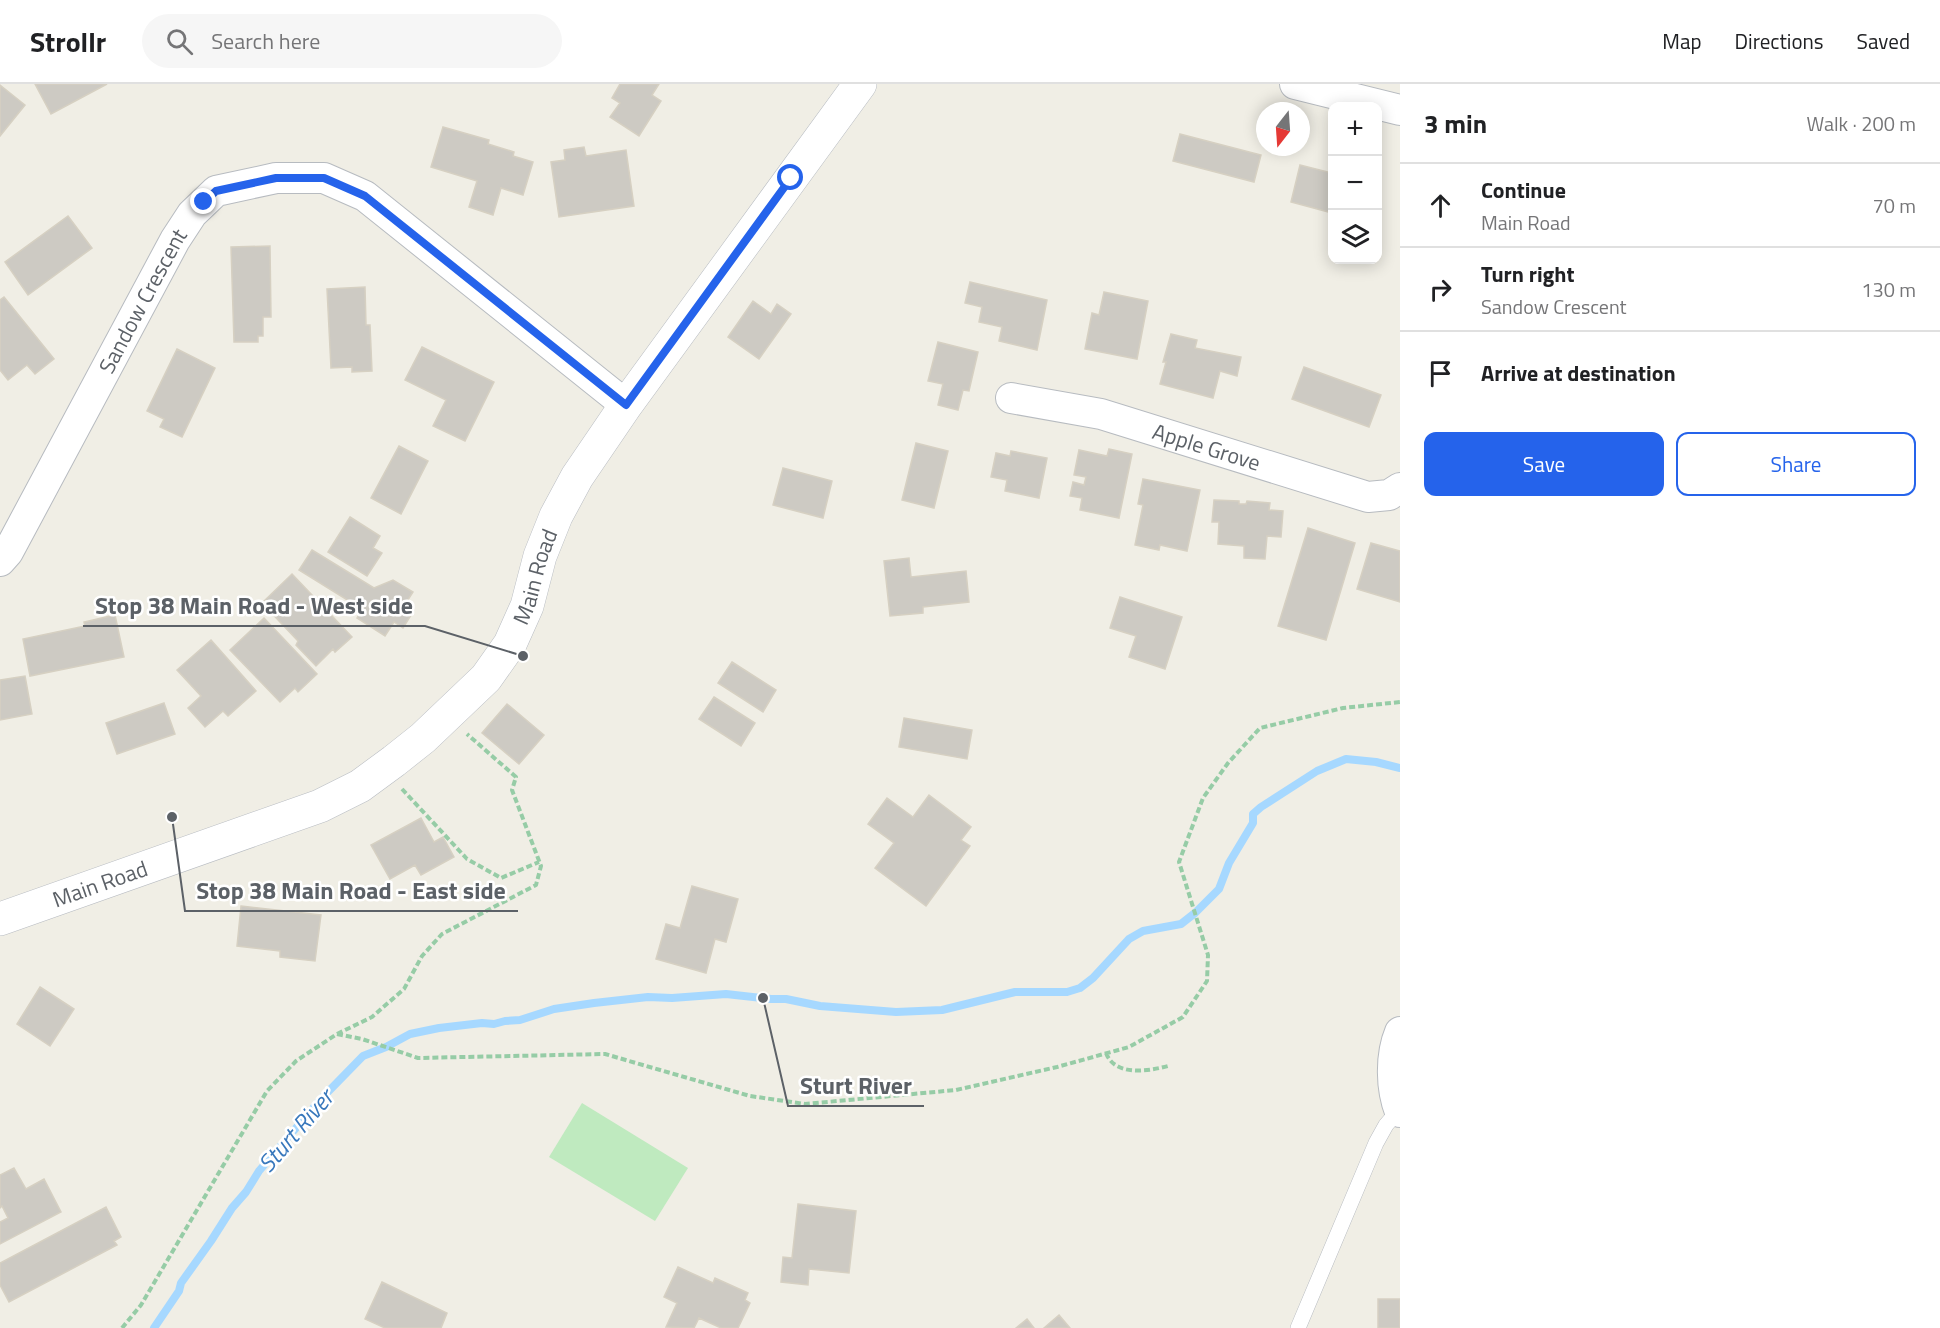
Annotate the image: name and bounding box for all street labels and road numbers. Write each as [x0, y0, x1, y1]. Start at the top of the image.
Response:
street label: Sandow Crescent [90, 221, 196, 379]
street label: Apple Grove [1148, 414, 1265, 480]
street label: Main Road [504, 524, 566, 630]
street label: Main Road [48, 851, 152, 916]

